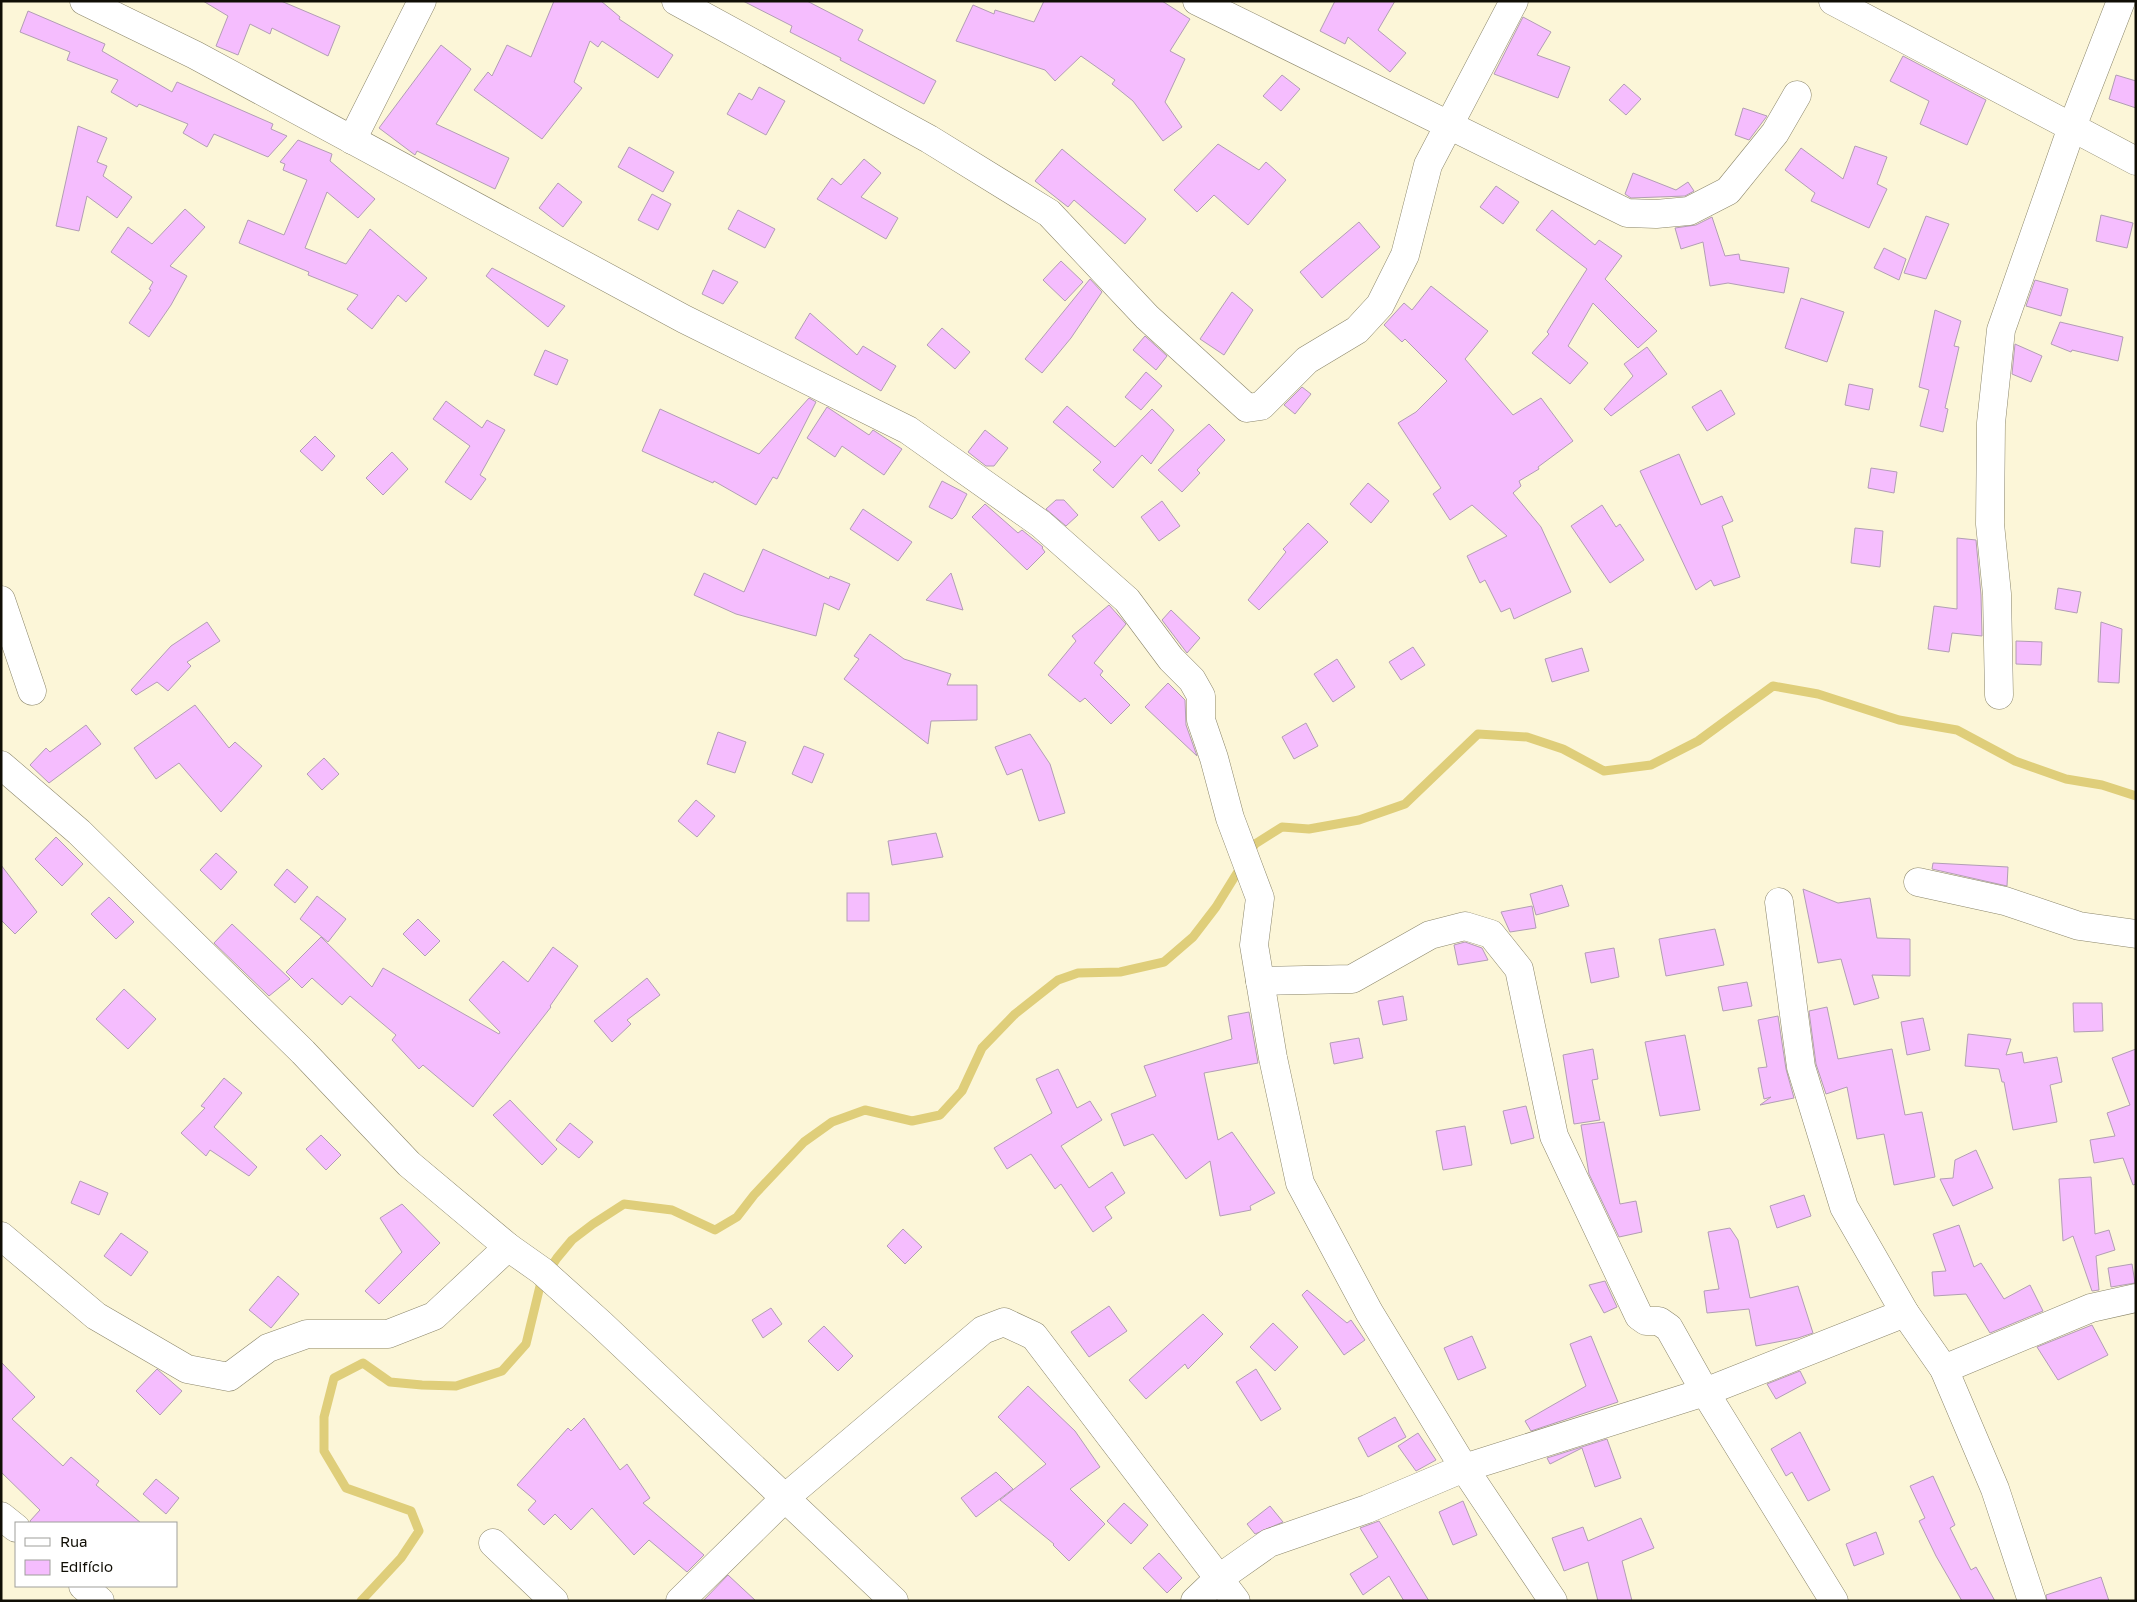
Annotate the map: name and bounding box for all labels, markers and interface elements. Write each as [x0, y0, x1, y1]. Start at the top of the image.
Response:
legend [15, 1522, 178, 1587]
text: Rua [60, 1532, 87, 1550]
text: Edifício [60, 1557, 113, 1575]

